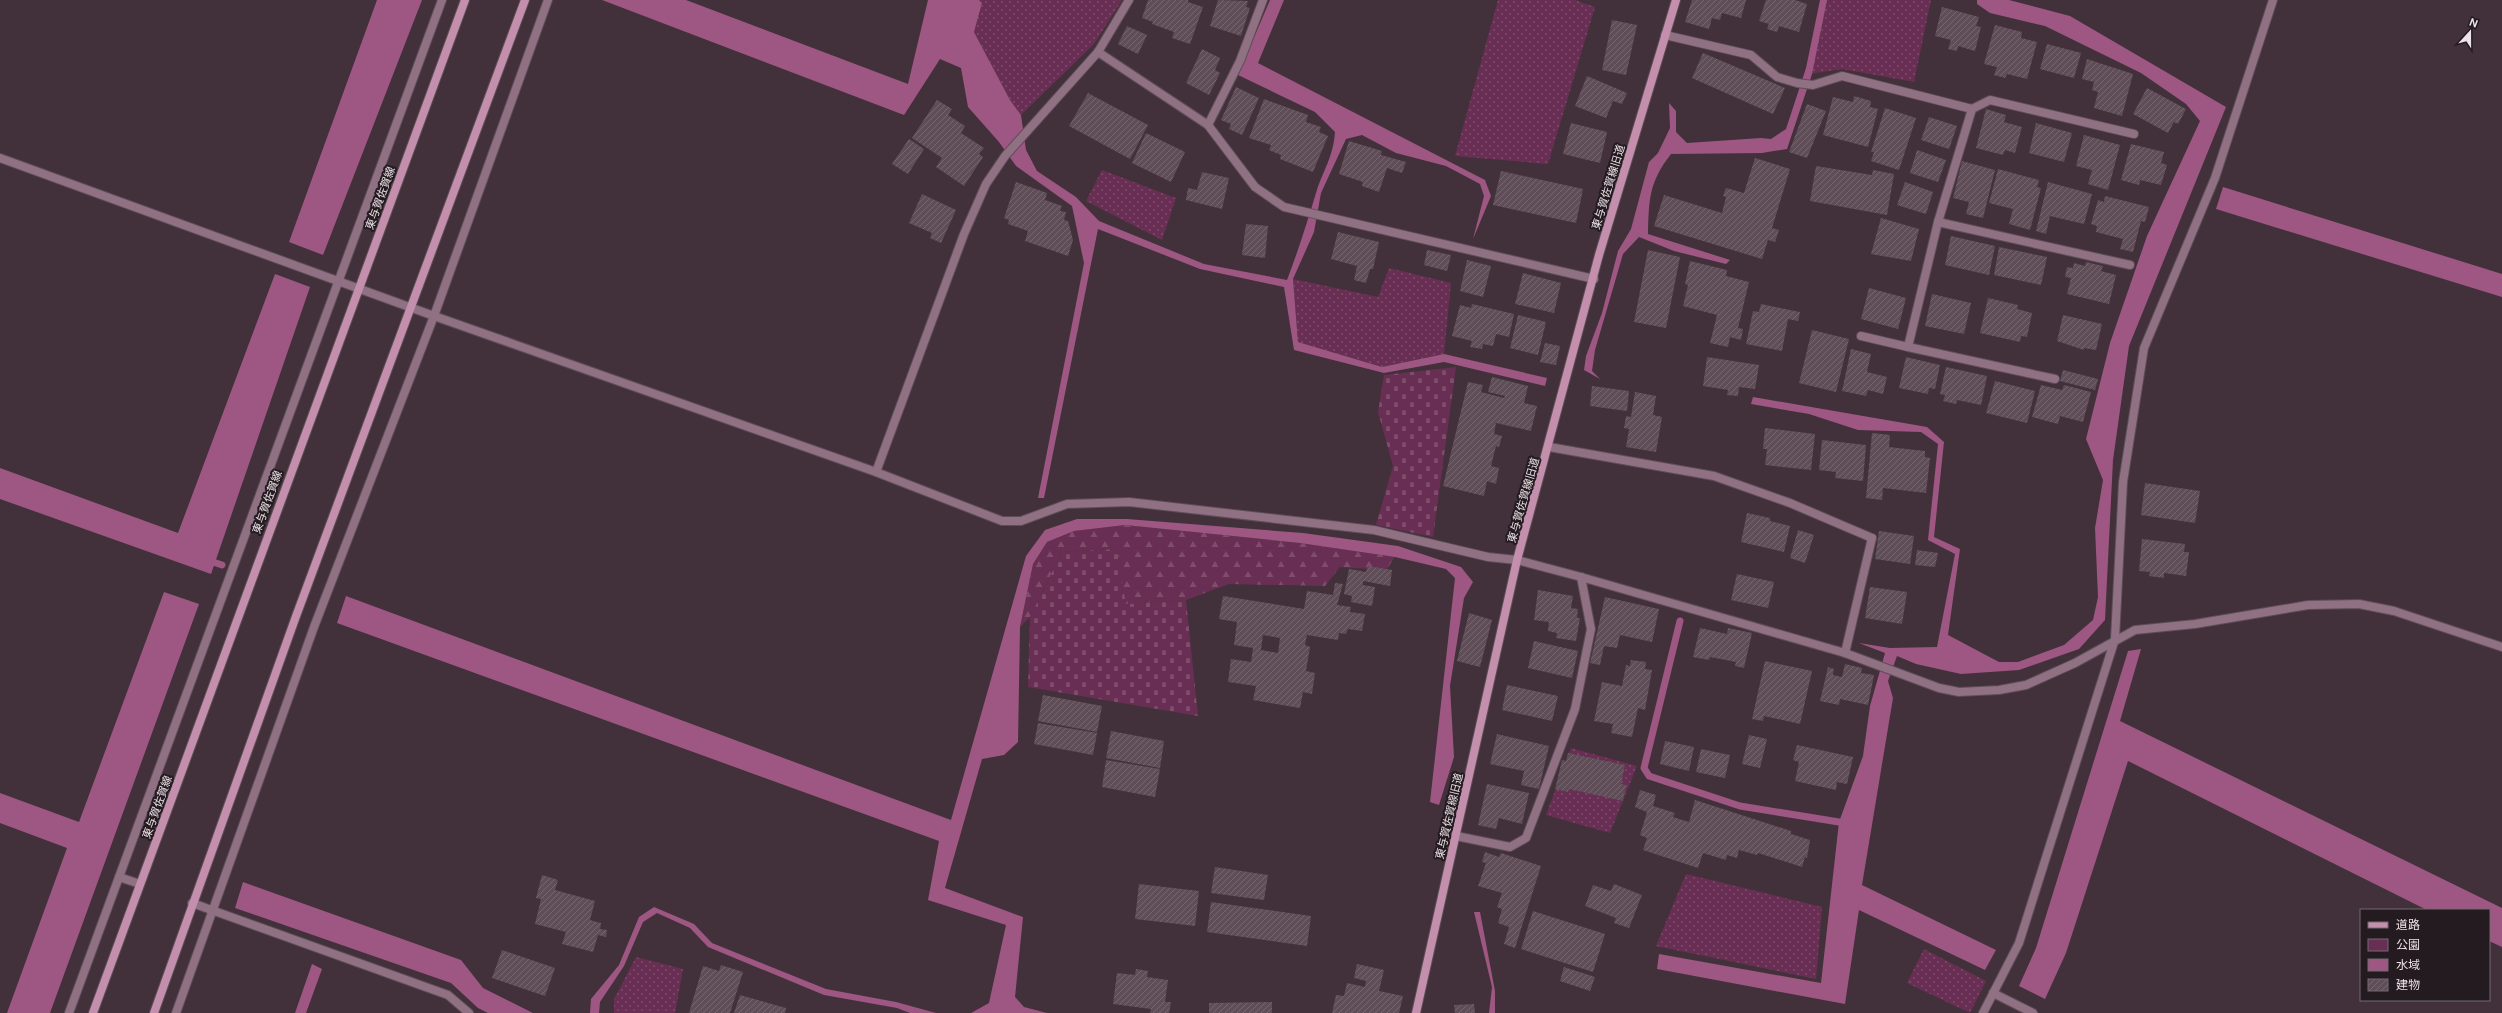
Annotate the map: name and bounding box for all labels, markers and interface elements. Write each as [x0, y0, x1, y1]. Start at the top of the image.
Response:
north arrow [2450, 12, 2490, 52]
text: N [2467, 15, 2480, 31]
street label: 東与賀佐賀線旧道 [1588, 143, 1628, 231]
street label: 東与賀佐賀線 [362, 165, 398, 231]
street label: 東与賀佐賀線旧道 [1504, 456, 1542, 544]
street label: 東与賀佐賀線 [249, 469, 285, 535]
street label: 東与賀佐賀線旧道 [1432, 772, 1466, 860]
street label: 東与賀佐賀線 [139, 774, 175, 840]
legend [2360, 909, 2490, 1001]
text: 道路 [2396, 917, 2420, 933]
text: 公園 [2396, 937, 2420, 953]
text: 水域 [2396, 957, 2420, 973]
text: 建物 [2396, 977, 2420, 993]

